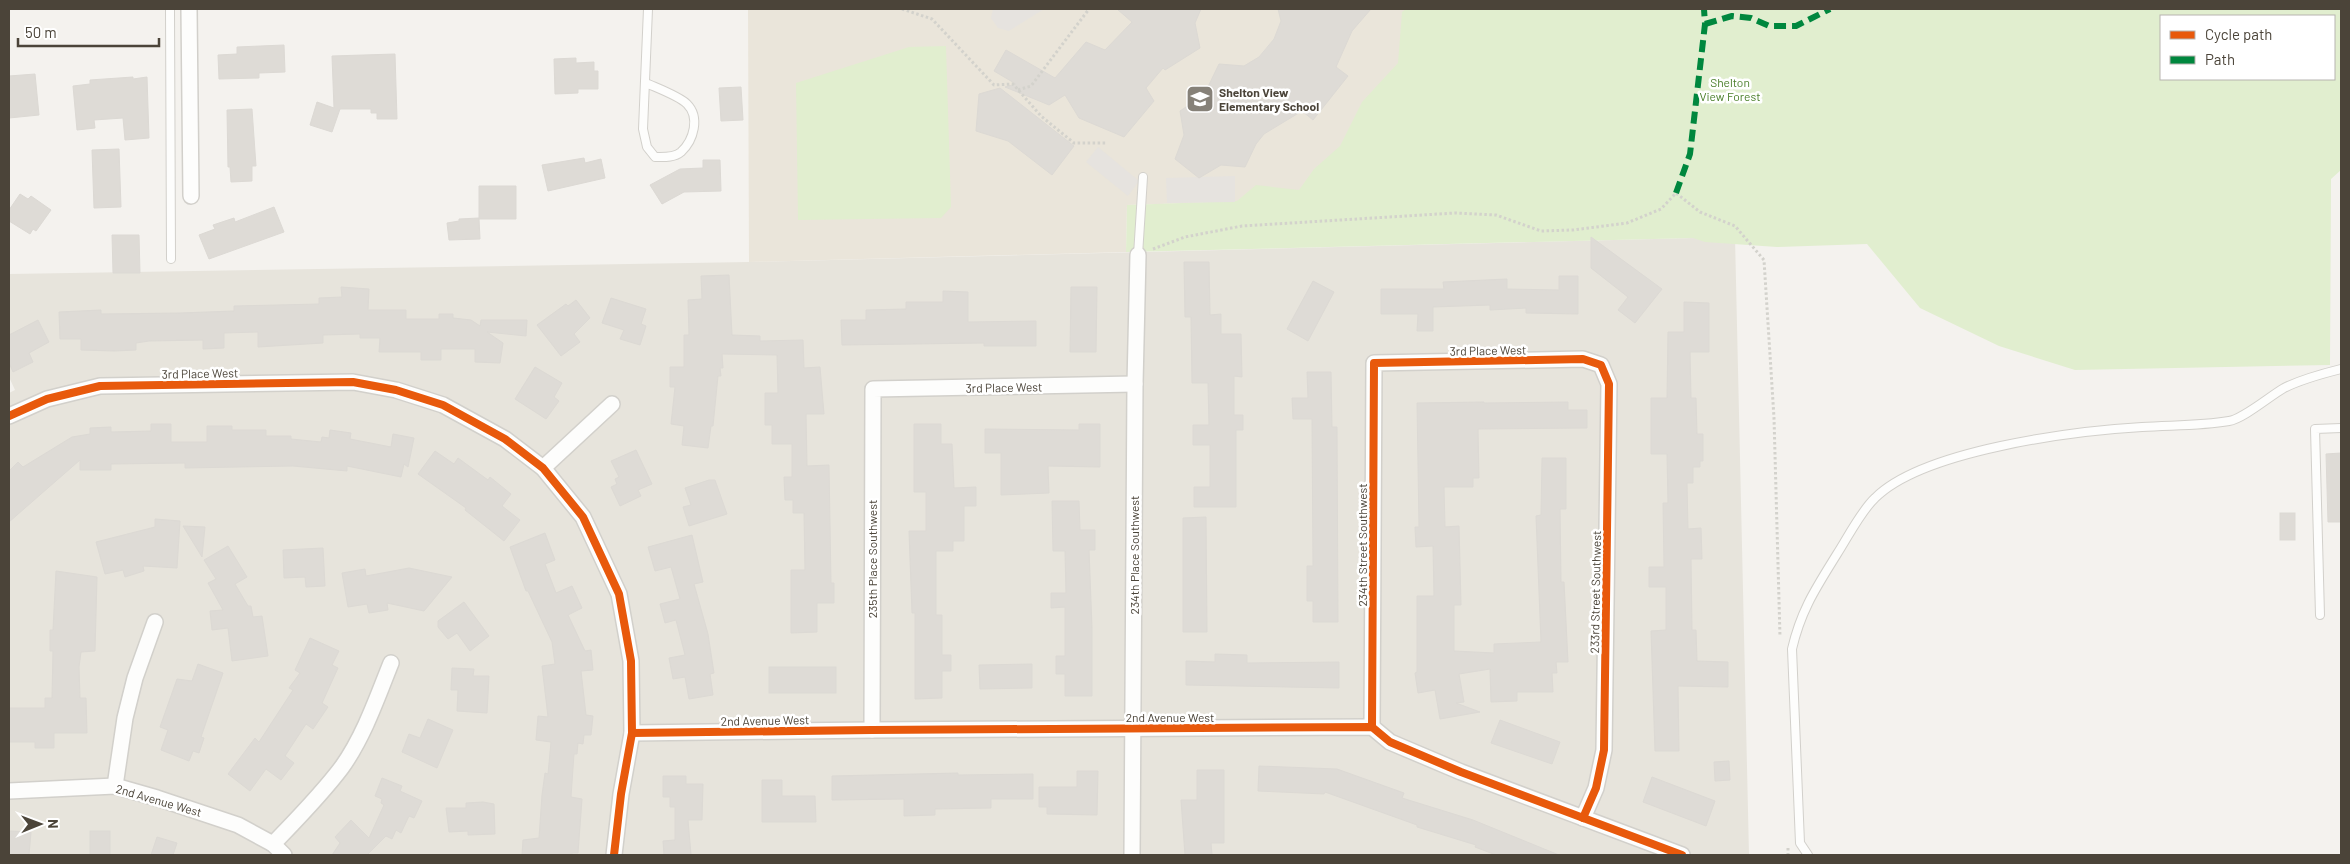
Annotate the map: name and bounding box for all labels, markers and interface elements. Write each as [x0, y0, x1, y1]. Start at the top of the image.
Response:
scale bar [18, 15, 159, 47]
legend [2160, 15, 2335, 80]
text: 50 m [25, 23, 57, 41]
text: Cycle path [2205, 25, 2272, 43]
text: Path [2205, 50, 2235, 68]
park label: Shelton View Forest [1699, 75, 1761, 103]
school or university icon: Shelton View Elementary School [1185, 84, 1215, 114]
place label: Shelton View Elementary School [1219, 85, 1319, 113]
street label: 3rd Place West [1449, 342, 1527, 358]
street label: 3rd Place West [161, 365, 239, 381]
street label: 3rd Place West [965, 379, 1043, 395]
street label: 234th Street Southwest [1355, 483, 1369, 607]
street label: 234th Place Southwest [1127, 496, 1141, 614]
street label: 235th Place Southwest [865, 500, 879, 618]
street label: 233rd Street Southwest [1587, 531, 1603, 653]
street label: 2nd Avenue West [1126, 710, 1214, 724]
street label: 2nd Avenue West [721, 712, 809, 728]
street label: 2nd Avenue West [114, 781, 204, 819]
north arrow [15, 799, 65, 849]
text: N [45, 819, 62, 829]

